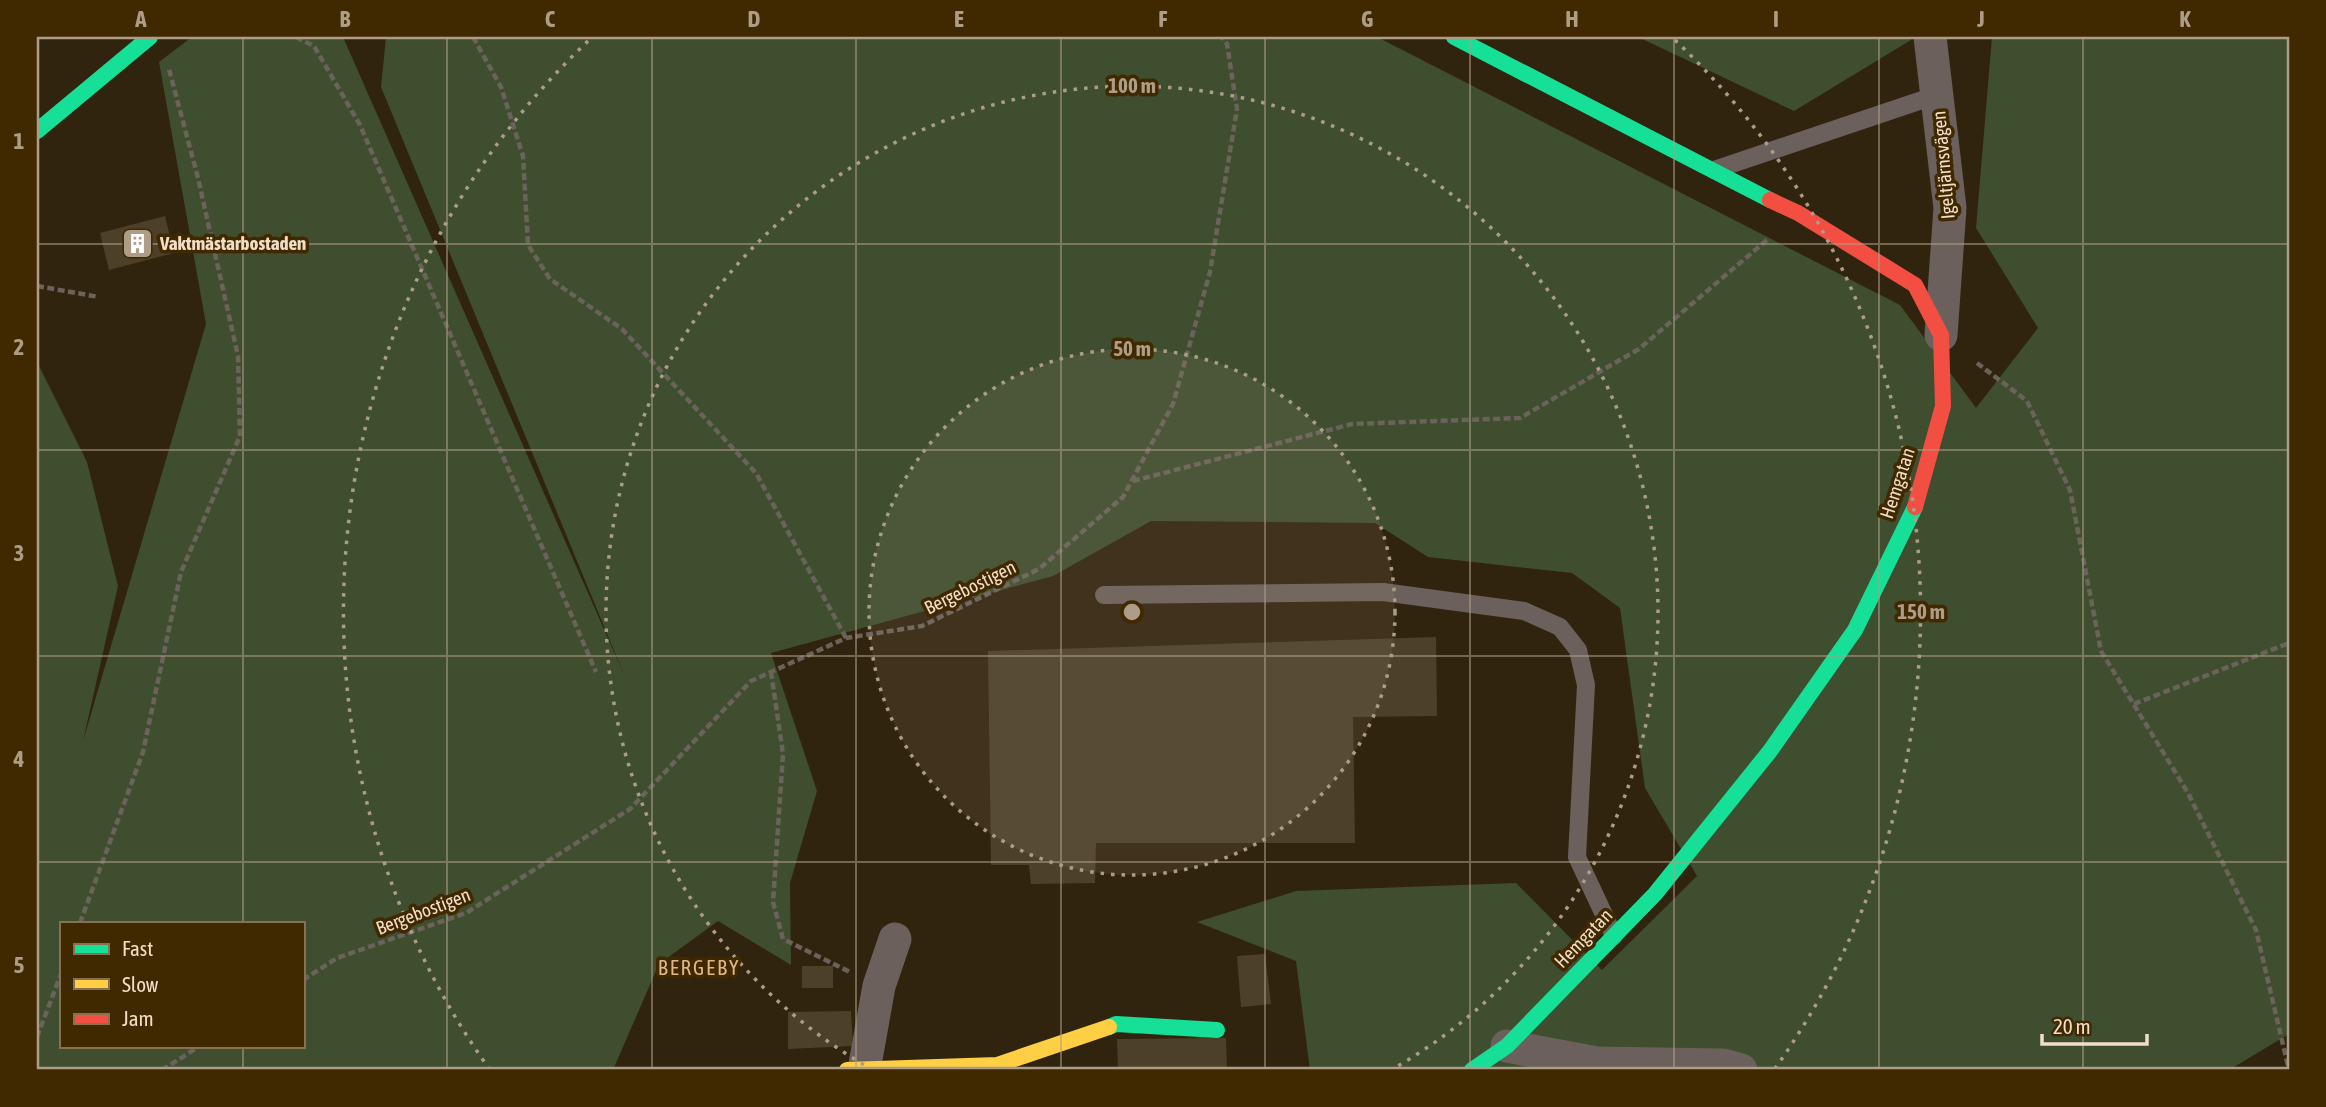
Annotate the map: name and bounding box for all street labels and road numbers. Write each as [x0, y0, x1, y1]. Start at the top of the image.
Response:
street label: Igeltjärnsvägen [1927, 110, 1959, 220]
street label: Hemgatan [1875, 445, 1919, 521]
street label: Bergebostigen [921, 555, 1019, 619]
street label: Bergebostigen [373, 883, 473, 939]
street label: Hemgatan [1550, 904, 1616, 972]

